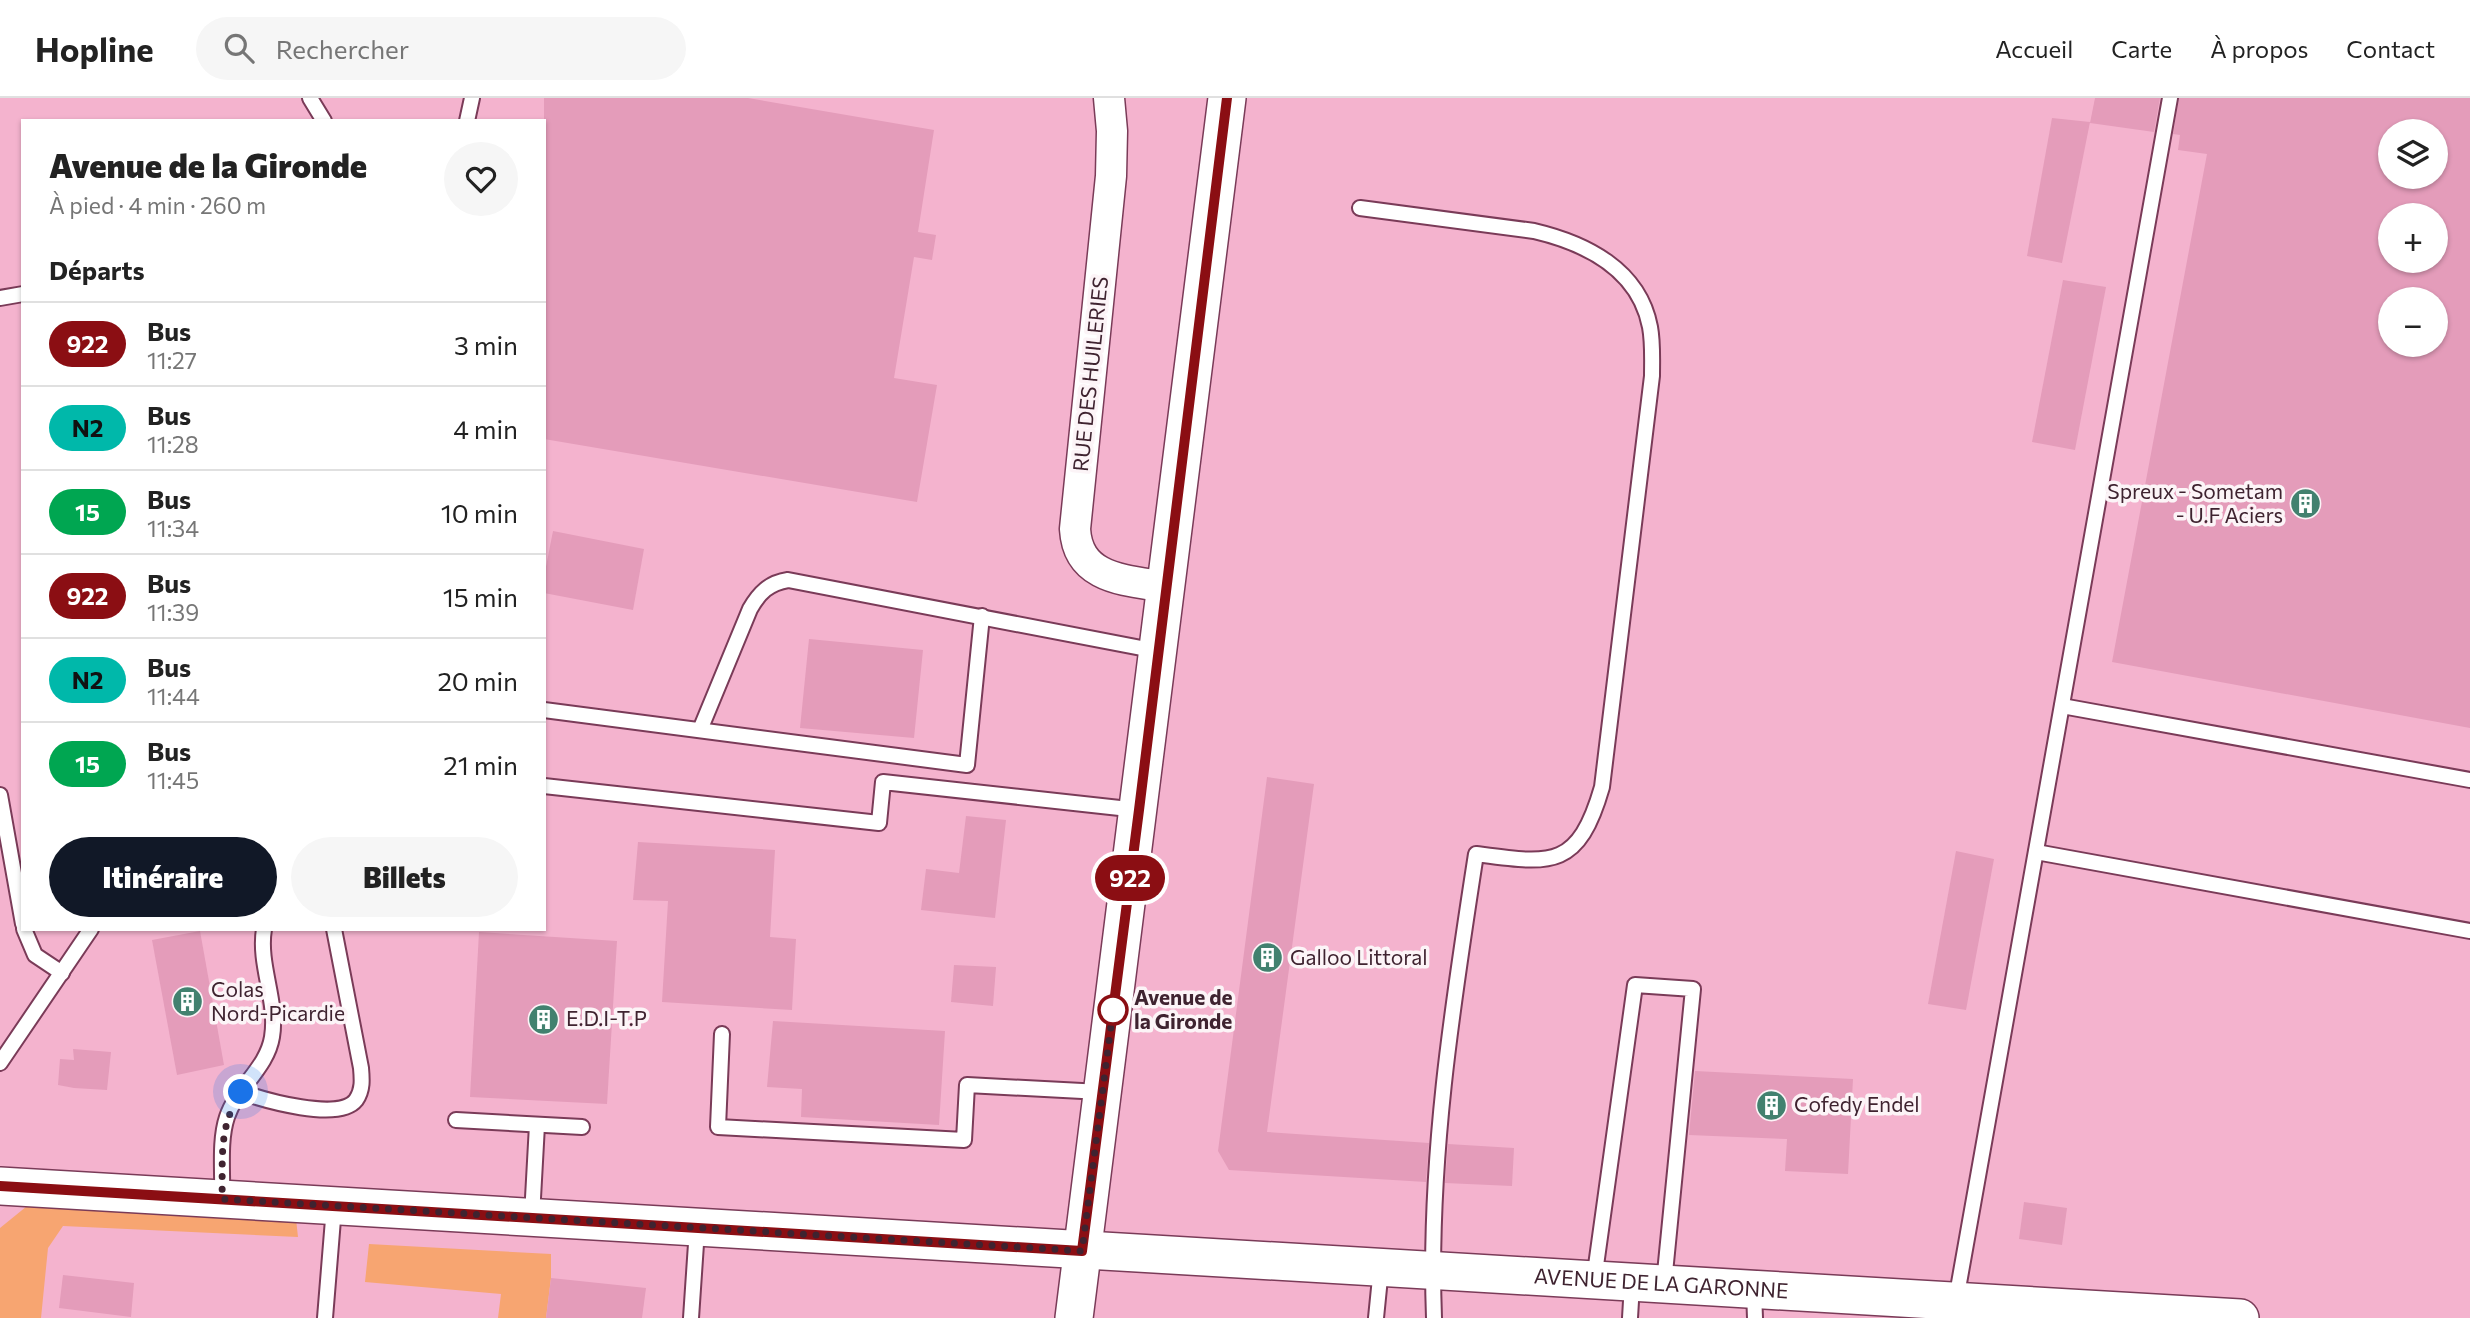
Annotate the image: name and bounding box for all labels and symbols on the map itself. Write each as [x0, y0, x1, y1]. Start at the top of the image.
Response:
street label: RUE DES HUILERIES [1067, 275, 1112, 473]
place label: Spreux - Sometam - U.F Aciers [2107, 478, 2283, 527]
building icon: Spreux - Sometam - U.F Aciers [2289, 487, 2323, 521]
line badge: 922 [1090, 855, 1170, 901]
building icon: Galloo Littoral [1250, 941, 1284, 975]
place label: Galloo Littoral [1290, 944, 1428, 969]
place label: Colas Nord-Picardie [211, 976, 345, 1025]
place label: Avenue de la Gironde [1134, 984, 1233, 1033]
building icon: Colas Nord-Picardie [171, 985, 205, 1019]
marker: Avenue de la Gironde [1098, 995, 1128, 1025]
building icon: E.D.I-T.P [526, 1002, 560, 1036]
place label: E.D.I-T.P [566, 1005, 647, 1030]
your location [223, 1074, 258, 1109]
building icon: Cofedy Endel [1754, 1088, 1788, 1122]
place label: Cofedy Endel [1794, 1091, 1920, 1116]
street label: AVENUE DE LA GARONNE [1533, 1262, 1789, 1302]

